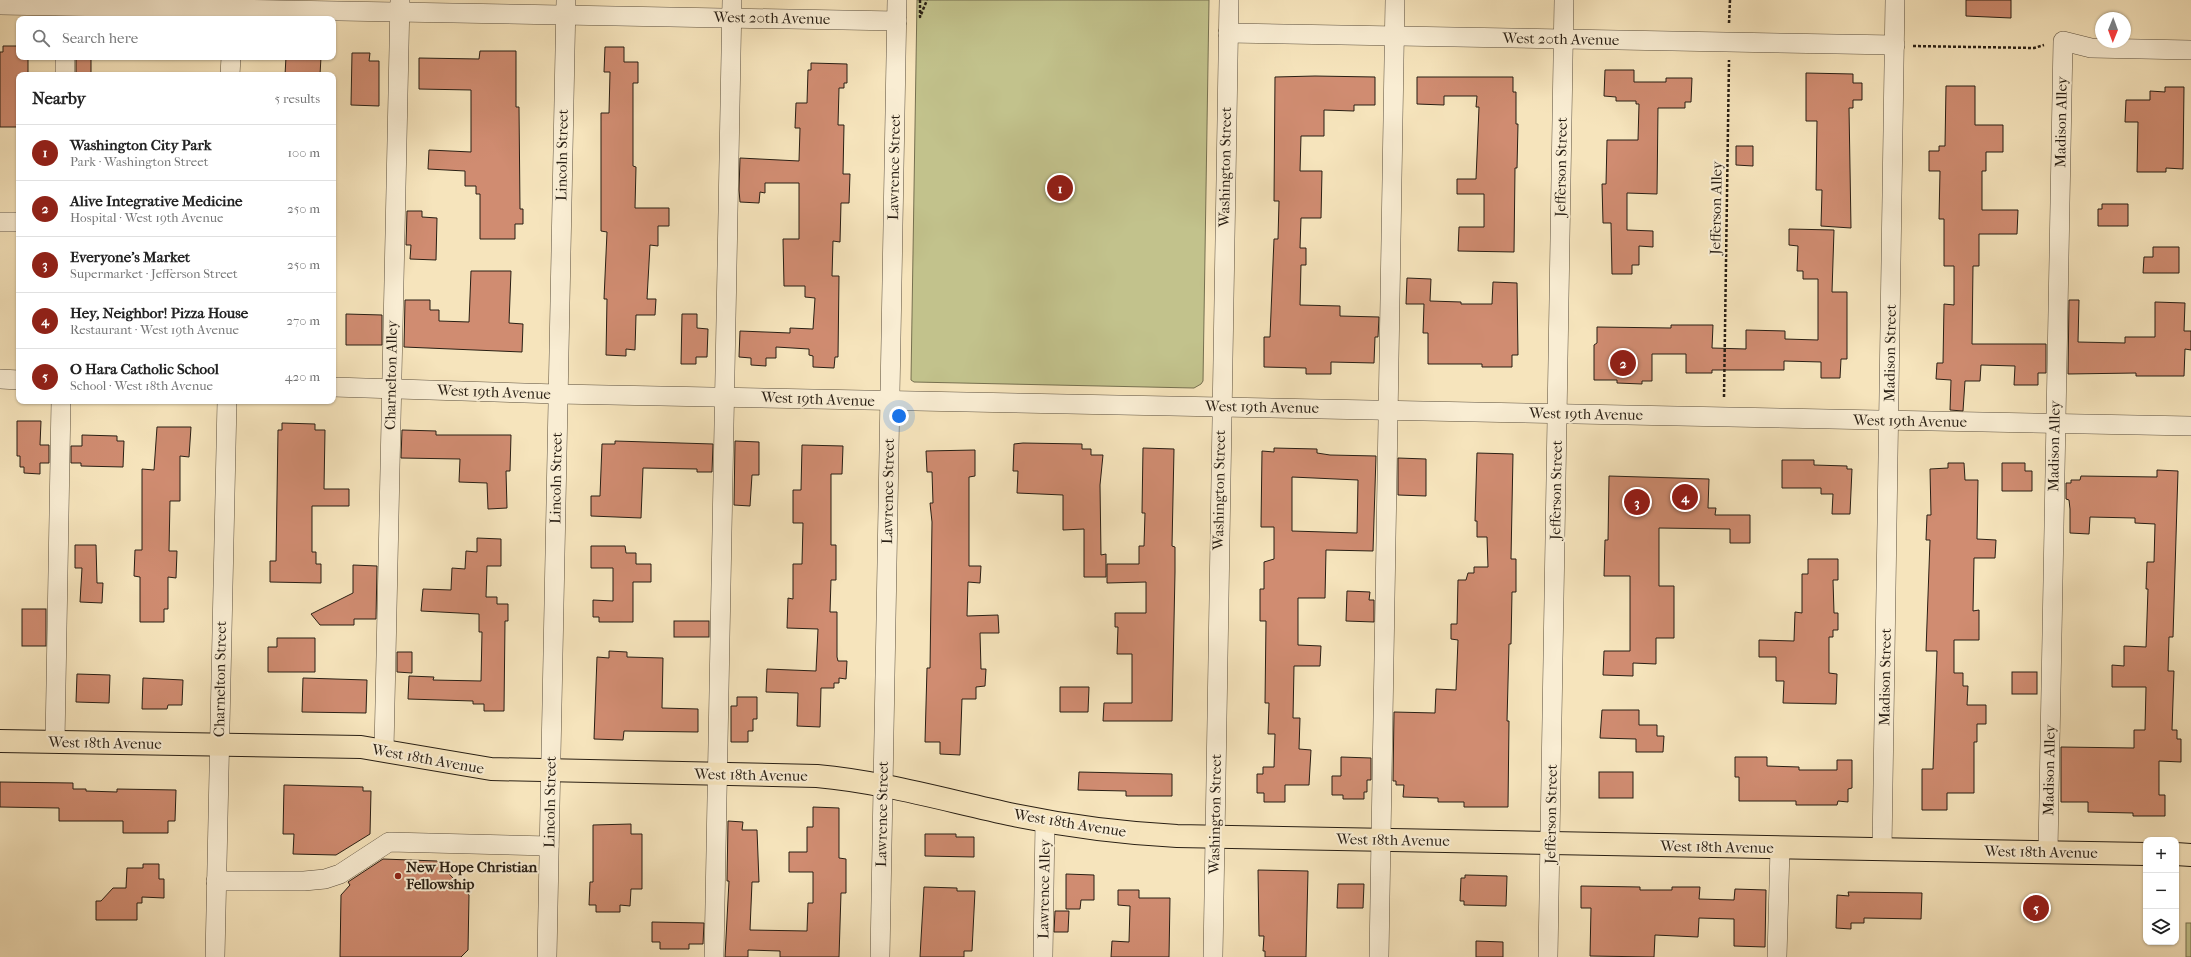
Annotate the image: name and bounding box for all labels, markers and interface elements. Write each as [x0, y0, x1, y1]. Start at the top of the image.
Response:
street label: West 20th Avenue [713, 8, 831, 28]
north arrow [2095, 12, 2131, 48]
search box [16, 16, 336, 60]
icon: search [30, 27, 52, 49]
text: Search here [62, 29, 138, 47]
street label: West 20th Avenue [1502, 29, 1620, 49]
street label: Madison Alley [2051, 75, 2071, 168]
text: Nearby [32, 88, 86, 108]
text: 5 results [275, 91, 320, 106]
street label: Washington Street [1215, 106, 1235, 228]
street label: Lincoln Street [552, 108, 572, 201]
street label: Lawrence Street [884, 113, 904, 220]
street label: Jefferson Street [1551, 116, 1571, 218]
text: Washington City Park [70, 136, 211, 154]
text: 1 [43, 145, 47, 160]
text: 100 m [287, 145, 320, 160]
text: Park · Washington Street [70, 154, 208, 169]
street label: Jefferson Alley [1706, 160, 1726, 256]
pin: 1 [1047, 173, 1073, 203]
text: Alive Integrative Medicine [70, 192, 243, 210]
text: 2 [42, 201, 48, 216]
text: 250 m [287, 201, 320, 216]
text: Hospital · West 19th Avenue [70, 210, 223, 225]
text: Everyone's Market [70, 248, 190, 266]
text: 3 [42, 257, 48, 272]
text: 250 m [287, 257, 320, 272]
text: Supermarket · Jefferson Street [70, 266, 238, 281]
street label: Madison Street [1880, 303, 1900, 402]
text: Hey, Neighbor! Pizza House [70, 304, 248, 322]
text: 4 [41, 313, 49, 328]
text: 270 m [286, 313, 320, 328]
street label: Charnelton Alley [381, 319, 401, 430]
text: Restaurant · West 19th Avenue [70, 322, 239, 337]
pin: 2 [1610, 348, 1636, 378]
text: O Hara Catholic School [70, 360, 219, 378]
text: 5 [42, 369, 48, 384]
text: 420 m [285, 369, 320, 384]
text: School · West 18th Avenue [70, 378, 213, 393]
street label: West 19th Avenue [436, 381, 552, 403]
street label: West 19th Avenue [760, 388, 876, 410]
street label: West 19th Avenue [1204, 397, 1320, 417]
street label: Madison Alley [2044, 399, 2064, 492]
street label: West 19th Avenue [1528, 404, 1644, 424]
your location [889, 406, 909, 426]
street label: West 19th Avenue [1852, 411, 1968, 431]
street label: Washington Street [1209, 429, 1229, 551]
street label: Lincoln Street [546, 431, 566, 524]
street label: Lawrence Street [878, 437, 898, 544]
street label: Jefferson Street [1546, 439, 1566, 541]
pin: 4 [1672, 482, 1698, 512]
pin: 3 [1624, 487, 1650, 517]
street label: Charnelton Street [210, 620, 230, 737]
street label: Madison Street [1875, 627, 1895, 726]
street label: Madison Alley [2039, 723, 2059, 816]
street label: West 18th Avenue [47, 733, 163, 753]
street label: West 18th Avenue [370, 740, 486, 778]
street label: Washington Street [1205, 753, 1225, 875]
street label: Lincoln Street [540, 755, 560, 848]
street label: Lawrence Street [872, 760, 892, 867]
street label: Jefferson Street [1541, 763, 1561, 865]
street label: West 18th Avenue [693, 765, 809, 785]
street label: West 18th Avenue [1012, 805, 1128, 841]
street label: West 18th Avenue [1335, 830, 1451, 850]
street label: West 18th Avenue [1659, 837, 1775, 857]
map controls [2143, 837, 2179, 945]
button: + [2143, 837, 2179, 873]
street label: Lawrence Alley [1034, 838, 1054, 939]
street label: West 18th Avenue [1983, 842, 2099, 862]
place label: New Hope Christian Fellowship [405, 858, 537, 893]
marker: New Hope Christian Fellowship [393, 871, 403, 881]
button: − [2143, 873, 2179, 909]
pin: 5 [2023, 893, 2049, 923]
button: layers [2143, 909, 2179, 945]

